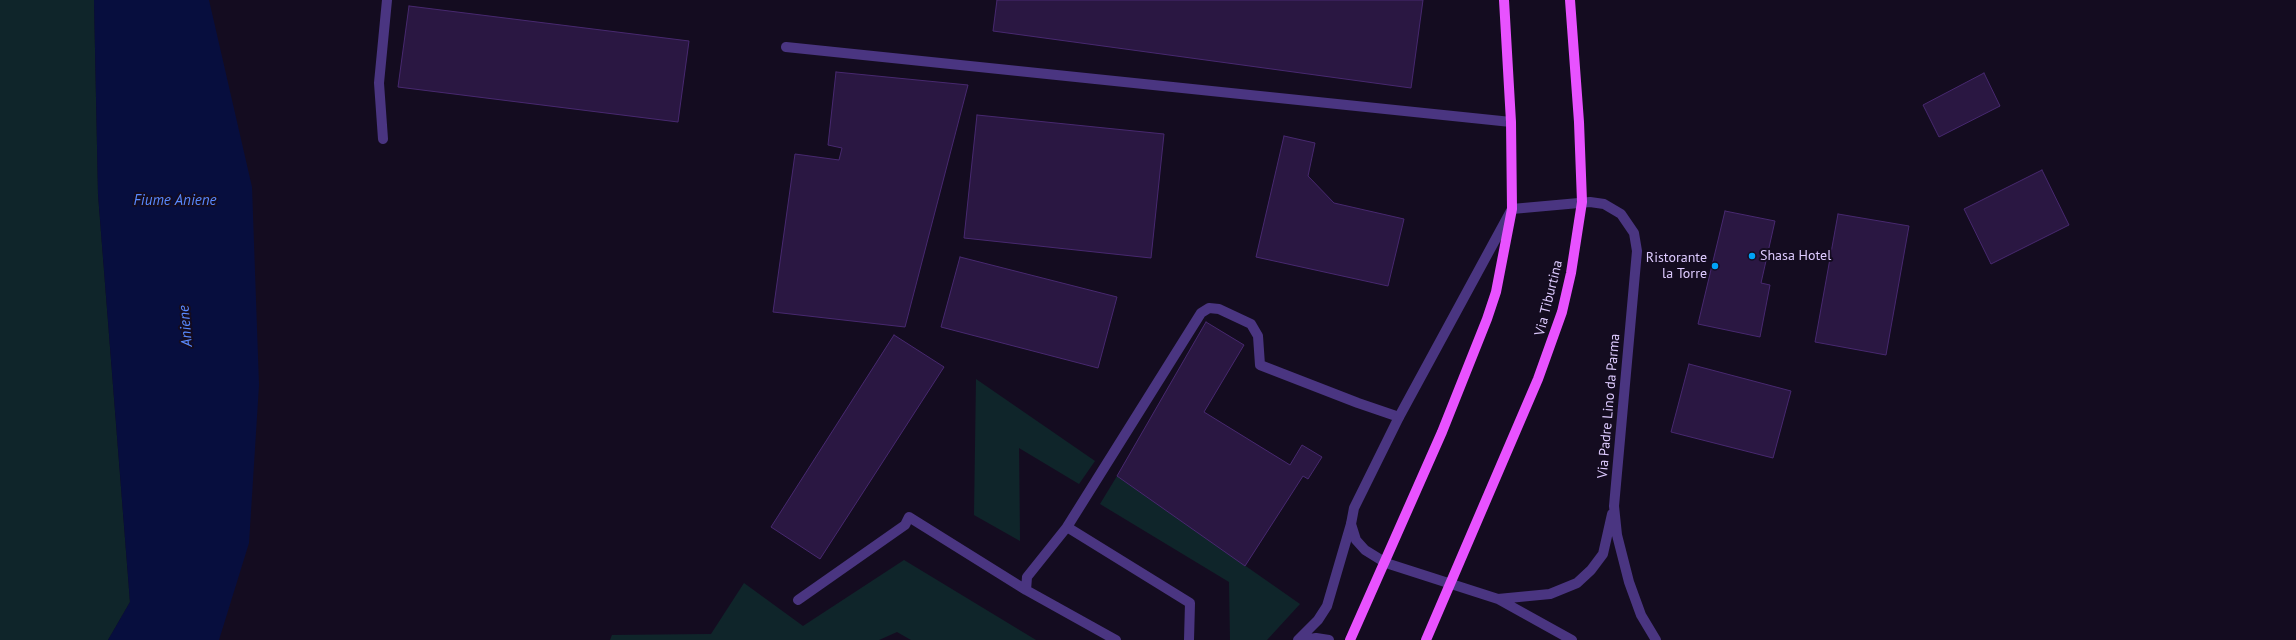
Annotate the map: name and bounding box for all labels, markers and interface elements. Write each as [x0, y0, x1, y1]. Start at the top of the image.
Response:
water label: Fiume Aniene [133, 192, 217, 210]
place label: Shasa Hotel [1760, 248, 1831, 264]
place label: Ristorante la Torre [1646, 250, 1707, 282]
marker: Shasa Hotel [1747, 251, 1757, 261]
street label: Via Tiburtina [1531, 258, 1567, 338]
marker: Ristorante la Torre [1710, 261, 1720, 271]
water label: Aniene [175, 304, 197, 348]
street label: Via Padre Lino da Parma [1594, 333, 1624, 479]

